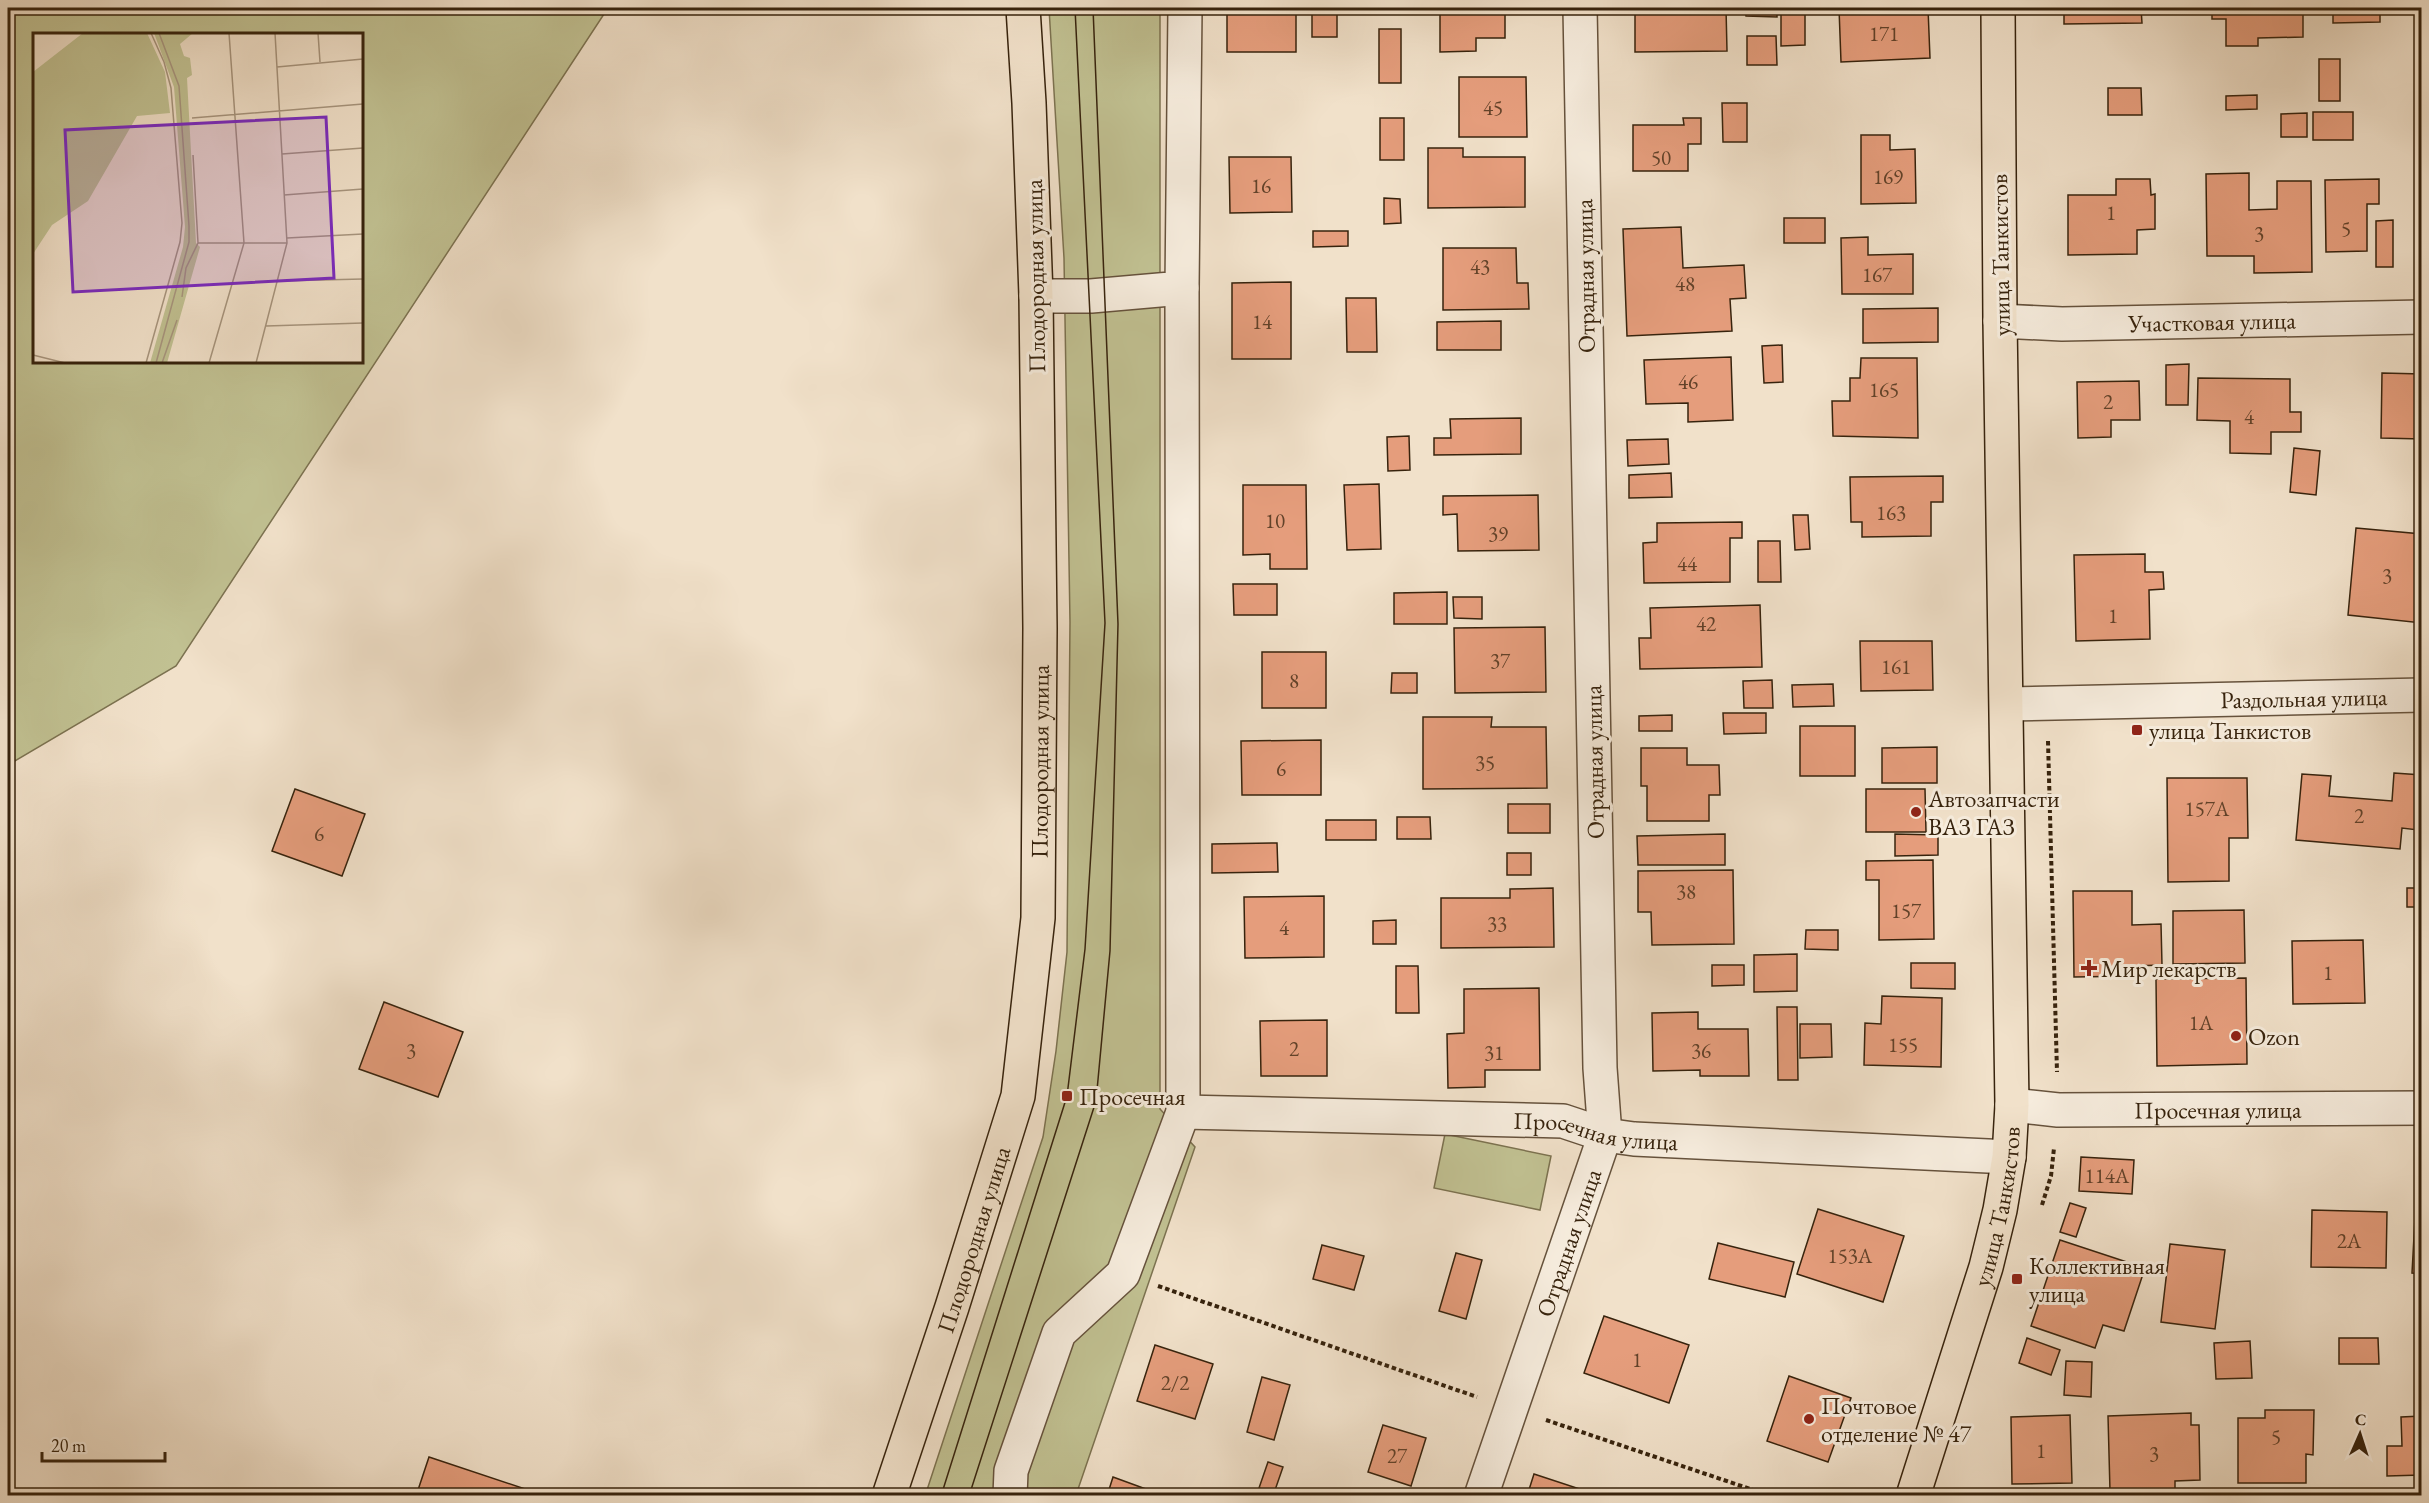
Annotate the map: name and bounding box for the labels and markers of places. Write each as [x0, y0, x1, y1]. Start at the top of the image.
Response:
place label: улица Танкистов [2149, 715, 2311, 746]
marker: улица Танкистов [2130, 723, 2144, 737]
place label: Автозапчасти ВАЗ ГАЗ [1927, 783, 2060, 842]
marker: Автозапчасти ВАЗ ГАЗ [1909, 805, 1923, 819]
place label: Мир лекарств [2101, 953, 2236, 984]
marker: Мир лекарств [2082, 961, 2096, 975]
place label: Ozon [2248, 1021, 2300, 1052]
marker: Ozon [2229, 1029, 2243, 1043]
place label: Просечная [1079, 1081, 1186, 1112]
marker: Просечная [1060, 1089, 1074, 1103]
place label: Коллективная улица [2029, 1250, 2165, 1309]
marker: Коллективная улица [2010, 1272, 2024, 1286]
place label: Почтовое отделение № 47 [1821, 1390, 1972, 1449]
marker: Почтовое отделение № 47 [1802, 1412, 1816, 1426]

